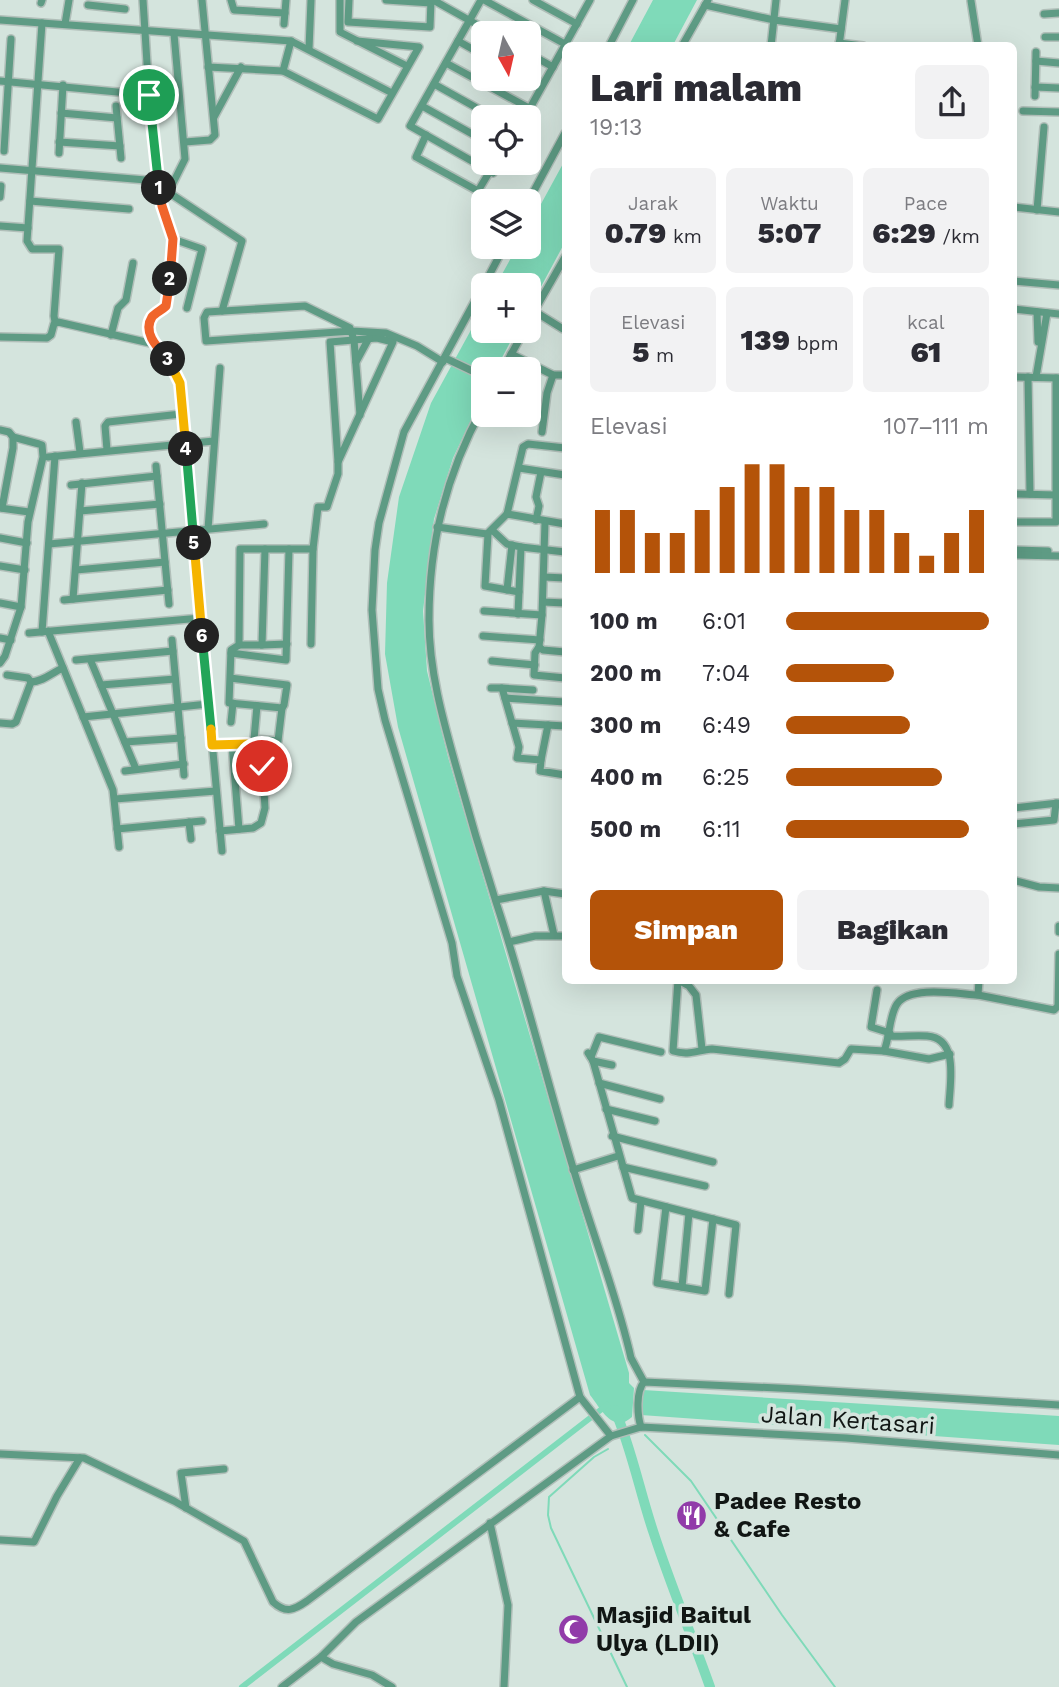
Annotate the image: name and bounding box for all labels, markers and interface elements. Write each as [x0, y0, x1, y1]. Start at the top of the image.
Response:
north arrow [471, 21, 541, 91]
map controls [471, 21, 541, 427]
pin [119, 65, 179, 125]
button: share [915, 65, 989, 139]
text: Lari malam [590, 66, 802, 110]
icon: arrive [130, 76, 168, 114]
button: locate [471, 105, 541, 175]
text: 19:13 [590, 114, 642, 141]
pin: 1 [142, 170, 176, 206]
text: 1 [154, 176, 163, 199]
button: layers [471, 189, 541, 259]
text: Jarak [628, 192, 678, 215]
text: Waktu [760, 192, 819, 215]
text: Pace [904, 192, 948, 215]
text: 0.79 [605, 215, 666, 250]
text: 5:07 [757, 215, 822, 250]
text: 6:29 [872, 215, 936, 250]
text: km [666, 225, 702, 248]
text: /km [936, 225, 980, 248]
pin: 2 [152, 262, 188, 296]
text: 2 [164, 267, 175, 290]
button: + [471, 273, 541, 343]
text: Elevasi [621, 311, 685, 334]
text: kcal [907, 311, 945, 334]
text: 139 [740, 322, 790, 357]
text: bpm [790, 332, 839, 355]
text: 5 [632, 334, 650, 369]
text: 61 [910, 334, 941, 369]
pin: 3 [150, 342, 186, 376]
text: m [650, 344, 674, 367]
text: 3 [162, 347, 173, 370]
button: − [471, 357, 541, 427]
text: Elevasi [590, 413, 668, 440]
text: 107–111 m [883, 413, 989, 440]
pin: 4 [168, 432, 204, 466]
text: 4 [179, 437, 192, 460]
pin: 5 [176, 526, 212, 560]
text: 5 [188, 531, 199, 554]
text: 100 m [590, 608, 658, 635]
text: 6:01 [702, 608, 746, 635]
pin: 6 [184, 618, 220, 654]
text: 6 [196, 624, 207, 647]
text: 200 m [590, 660, 662, 687]
text: 7:04 [702, 660, 750, 687]
text: 300 m [590, 712, 661, 739]
text: 6:49 [702, 712, 751, 739]
pin [232, 736, 292, 796]
icon: check [243, 747, 281, 785]
text: 400 m [590, 764, 663, 791]
text: 6:25 [702, 764, 750, 791]
text: 500 m [590, 816, 661, 843]
text: 6:11 [702, 816, 741, 843]
button: Simpan [590, 890, 783, 970]
button: Bagikan [797, 890, 989, 970]
street label: Jalan Kertasari [760, 1400, 936, 1440]
place label: Padee Resto & Cafe [714, 1487, 861, 1543]
restaurant icon: Padee Resto & Cafe [674, 1498, 708, 1532]
place label: Masjid Baitul Ulya (LDII) [596, 1601, 751, 1657]
mosque icon: Masjid Baitul Ulya (LDII) [556, 1612, 590, 1646]

